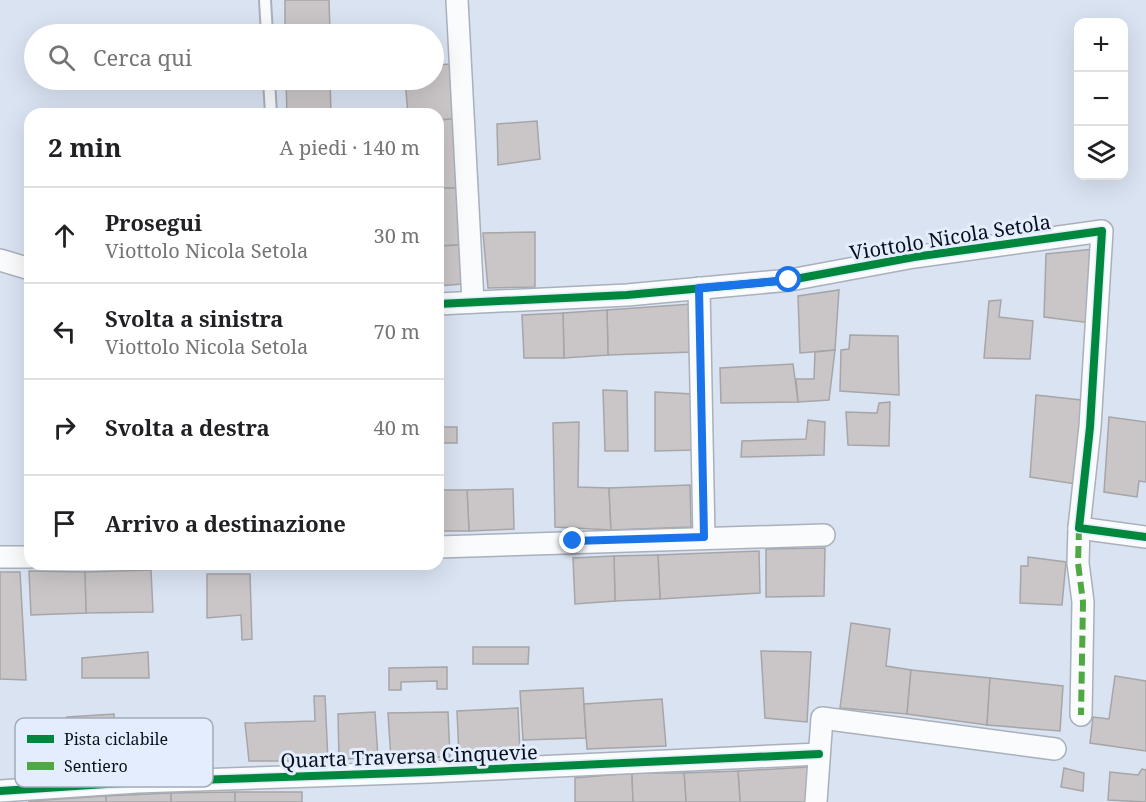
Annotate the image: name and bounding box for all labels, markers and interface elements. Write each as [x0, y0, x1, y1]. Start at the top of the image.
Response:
map controls [1074, 18, 1128, 180]
button: + [1074, 18, 1128, 72]
search box [24, 24, 444, 90]
icon: search [45, 41, 78, 74]
text: Cerca qui [93, 42, 192, 72]
button: − [1074, 72, 1128, 126]
button: layers [1074, 126, 1128, 180]
text: 2 min [48, 129, 122, 165]
text: A piedi · 140 m [280, 134, 420, 161]
text: Prosegui [105, 207, 202, 237]
street label: Viottolo Nicola Setola [847, 208, 1053, 266]
icon: ahead [48, 219, 81, 252]
text: 30 m [374, 222, 420, 249]
text: Viottolo Nicola Setola [105, 237, 308, 264]
route start [775, 266, 801, 292]
text: Svolta a sinistra [105, 303, 284, 333]
icon: left [48, 315, 81, 348]
text: 70 m [374, 318, 420, 345]
text: Viottolo Nicola Setola [105, 333, 308, 360]
icon: right [48, 411, 81, 444]
text: Svolta a destra [105, 412, 270, 442]
text: 40 m [374, 414, 420, 441]
icon: arrive [48, 507, 81, 540]
text: Arrivo a destinazione [105, 508, 346, 538]
route end [559, 527, 585, 553]
legend [15, 718, 213, 787]
text: Pista ciclabile [64, 728, 168, 750]
street label: Quarta Traversa Cinquevie [280, 738, 538, 774]
text: Sentiero [64, 755, 128, 777]

